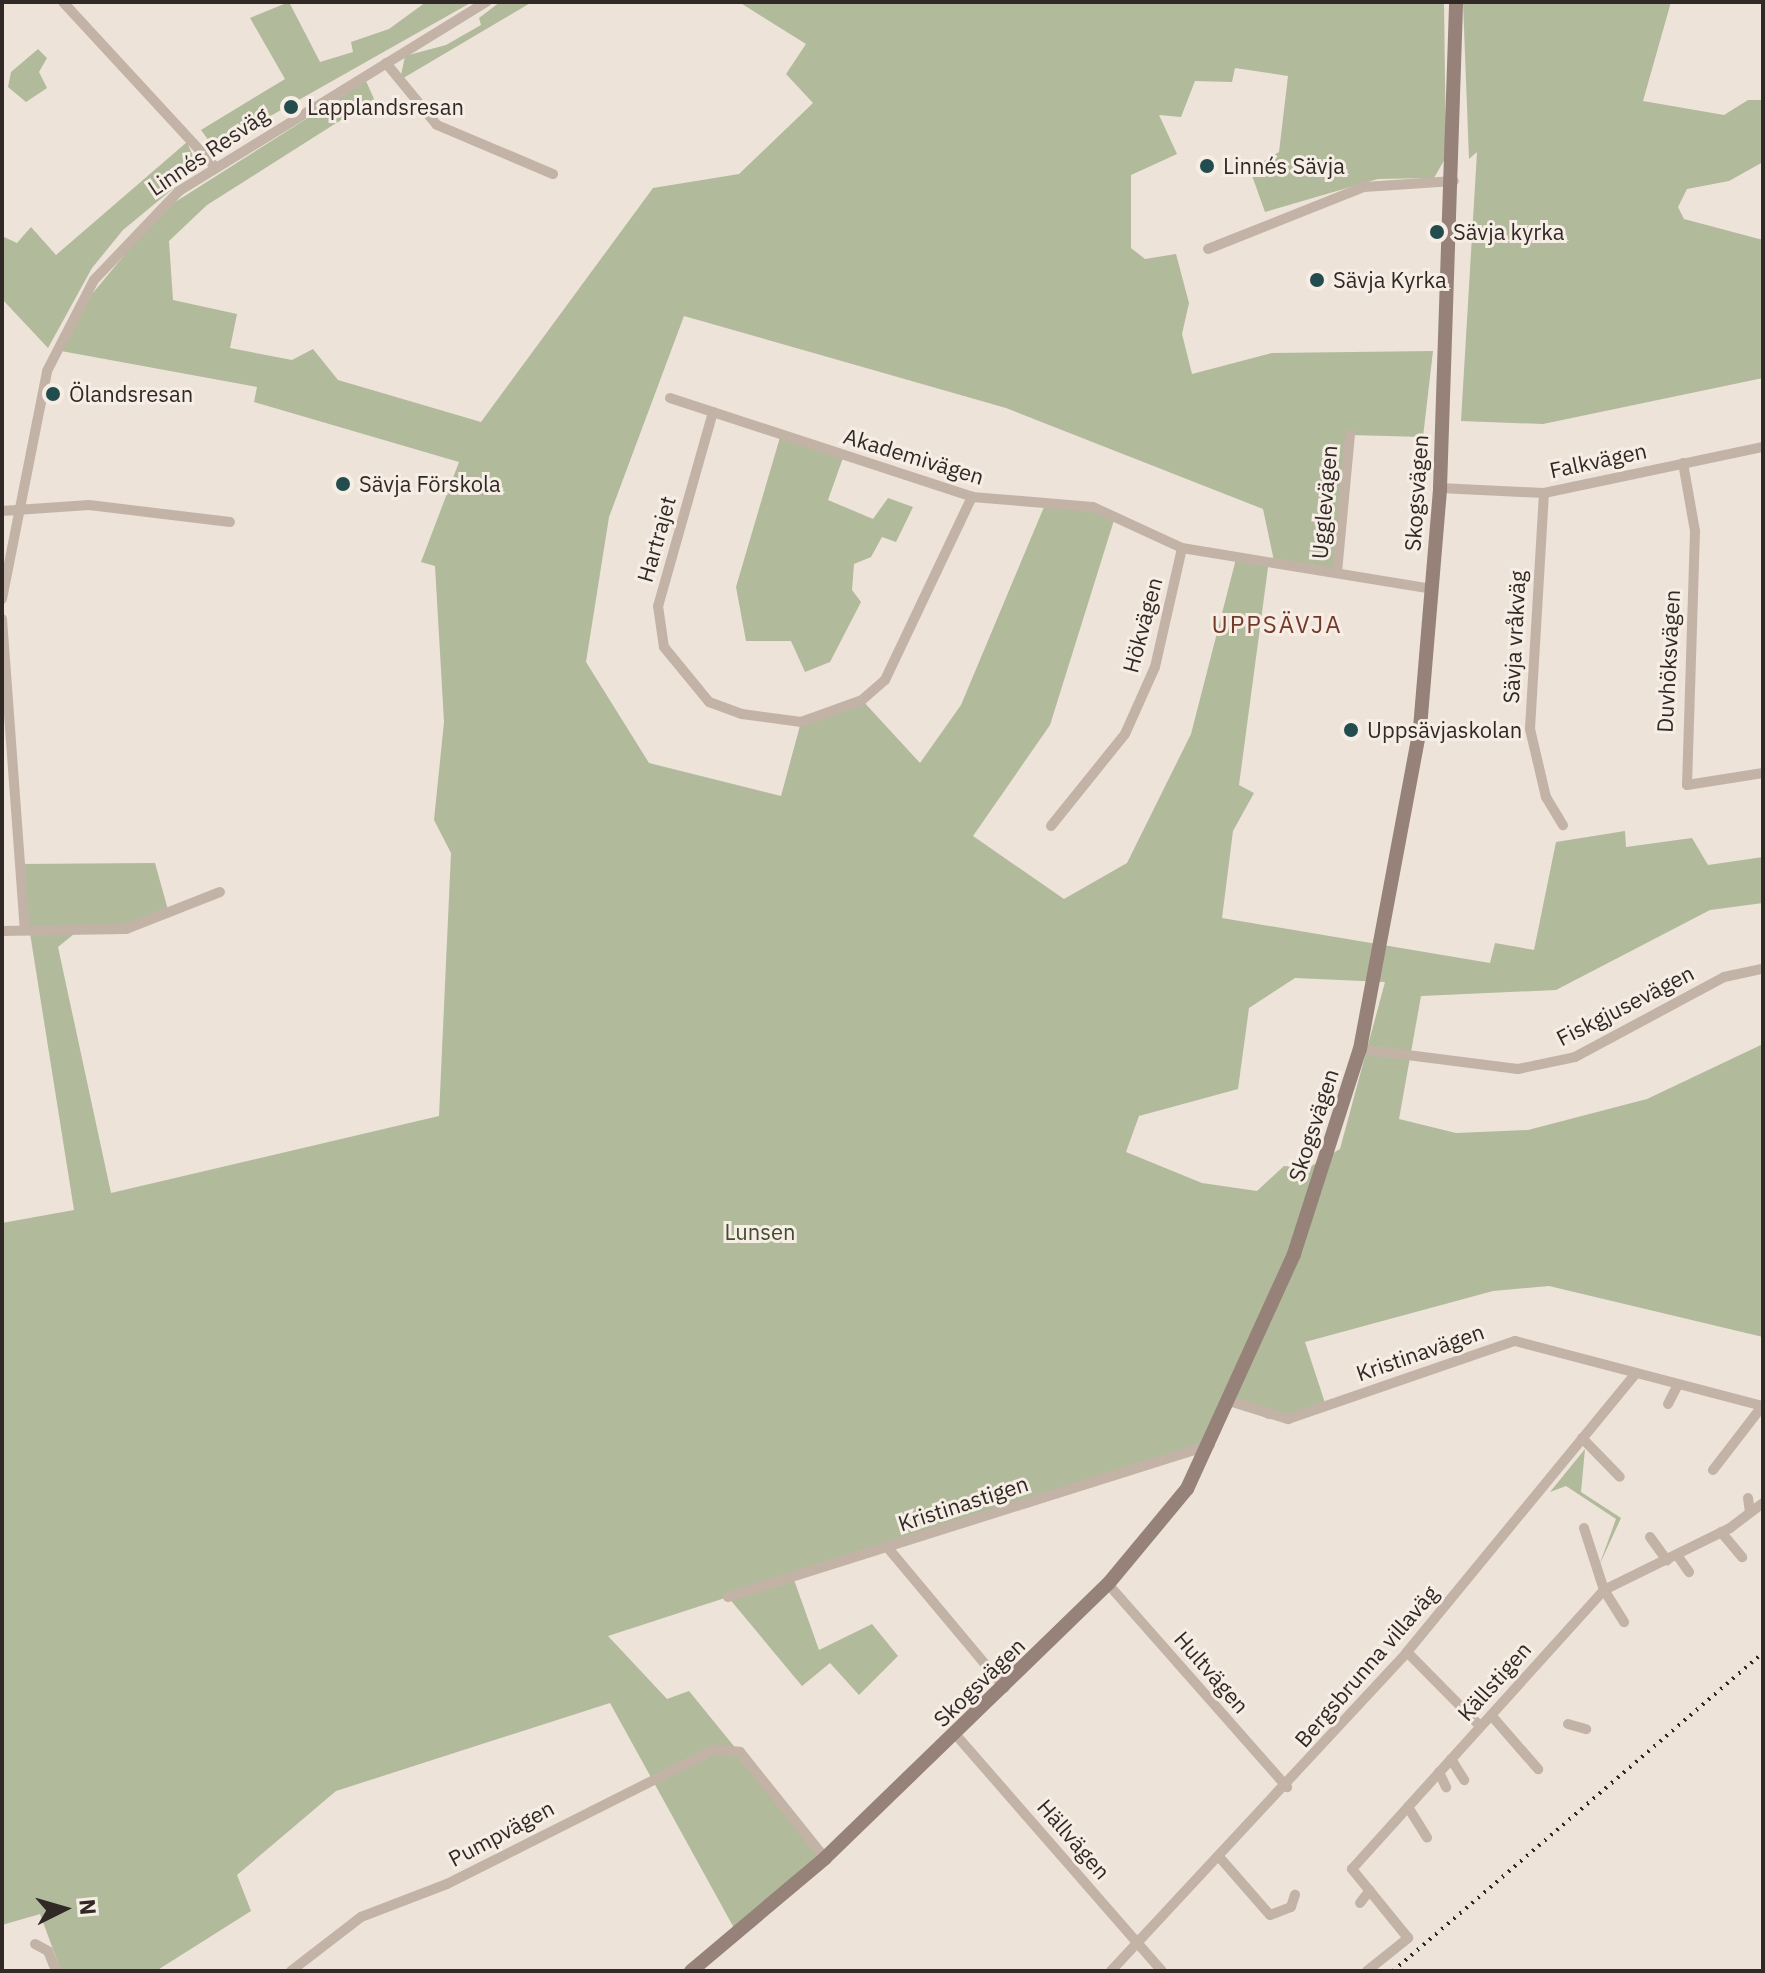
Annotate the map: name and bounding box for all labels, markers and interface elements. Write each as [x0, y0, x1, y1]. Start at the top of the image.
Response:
place label: Lapplandsresan [307, 94, 464, 120]
marker: Lapplandsresan [282, 98, 300, 116]
street label: Linnés Resväg [143, 101, 273, 201]
place label: Linnés Sävja [1223, 153, 1345, 179]
marker: Linnés Sävja [1198, 157, 1216, 175]
place label: Sävja kyrka [1453, 219, 1564, 245]
marker: Sävja kyrka [1428, 223, 1446, 241]
place label: Sävja Kyrka [1333, 267, 1447, 293]
marker: Sävja Kyrka [1308, 271, 1326, 289]
place label: Ölandsresan [69, 381, 193, 407]
marker: Ölandsresan [44, 385, 62, 403]
street label: Akademivägen [841, 422, 987, 490]
street label: Skogsvägen [1399, 434, 1433, 552]
street label: Falkvägen [1547, 437, 1649, 483]
street label: Ugglevägen [1306, 444, 1342, 560]
place label: Sävja Förskola [359, 471, 501, 497]
marker: Sävja Förskola [334, 475, 352, 493]
street label: Hartrajet [631, 493, 681, 585]
street label: Sävja vråkväg [1497, 570, 1531, 704]
street label: Hökvägen [1117, 574, 1167, 676]
street label: Duvhöksvägen [1651, 589, 1685, 733]
district label: UPPSÄVJA [1211, 611, 1343, 639]
place label: Uppsävjaskolan [1367, 717, 1522, 743]
marker: Uppsävjaskolan [1342, 721, 1360, 739]
street label: Fiskgjusevägen [1552, 959, 1698, 1051]
street label: Skogsvägen [1282, 1065, 1344, 1185]
park label: Lunsen [724, 1219, 796, 1245]
street label: Kristinavägen [1353, 1318, 1487, 1386]
street label: Kristinastigen [895, 1470, 1031, 1536]
street label: Bergsbrunna villaväg [1289, 1580, 1443, 1752]
street label: Hultvägen [1169, 1626, 1255, 1718]
street label: Skogsvägen [928, 1632, 1030, 1732]
street label: Källstigen [1452, 1636, 1536, 1726]
street label: Pumpvägen [444, 1794, 558, 1872]
street label: Hällvägen [1032, 1794, 1116, 1884]
north arrow [24, 1869, 104, 1949]
text: N [73, 1898, 104, 1916]

